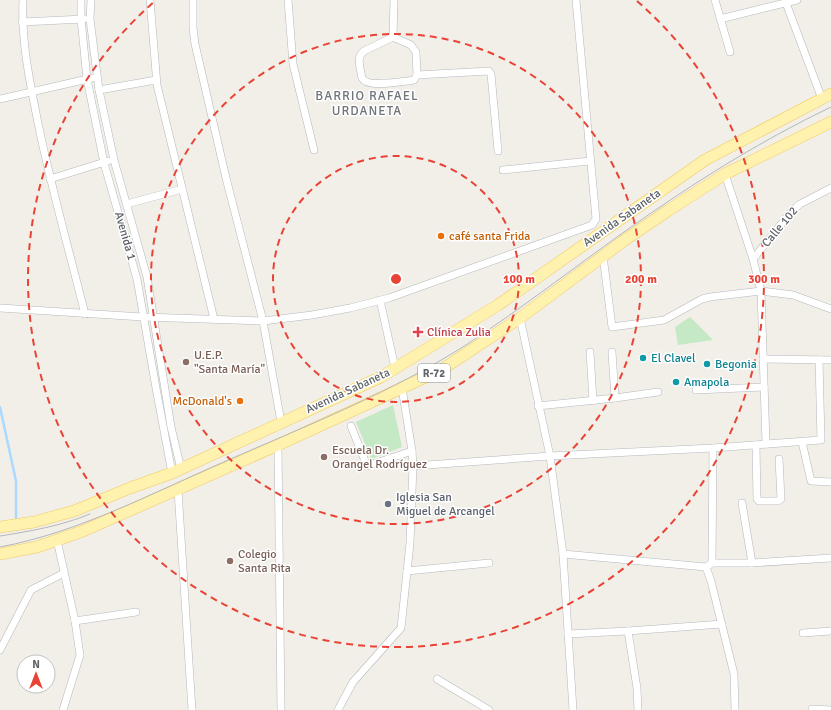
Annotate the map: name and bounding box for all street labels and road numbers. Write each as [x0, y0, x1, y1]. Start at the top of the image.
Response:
street label: Avenida Sabaneta [580, 186, 664, 250]
street label: Calle 102 [759, 204, 801, 250]
street label: Avenida 1 [111, 210, 139, 262]
road number: R-72 [418, 364, 450, 382]
street label: Avenida Sabaneta [303, 365, 393, 417]

